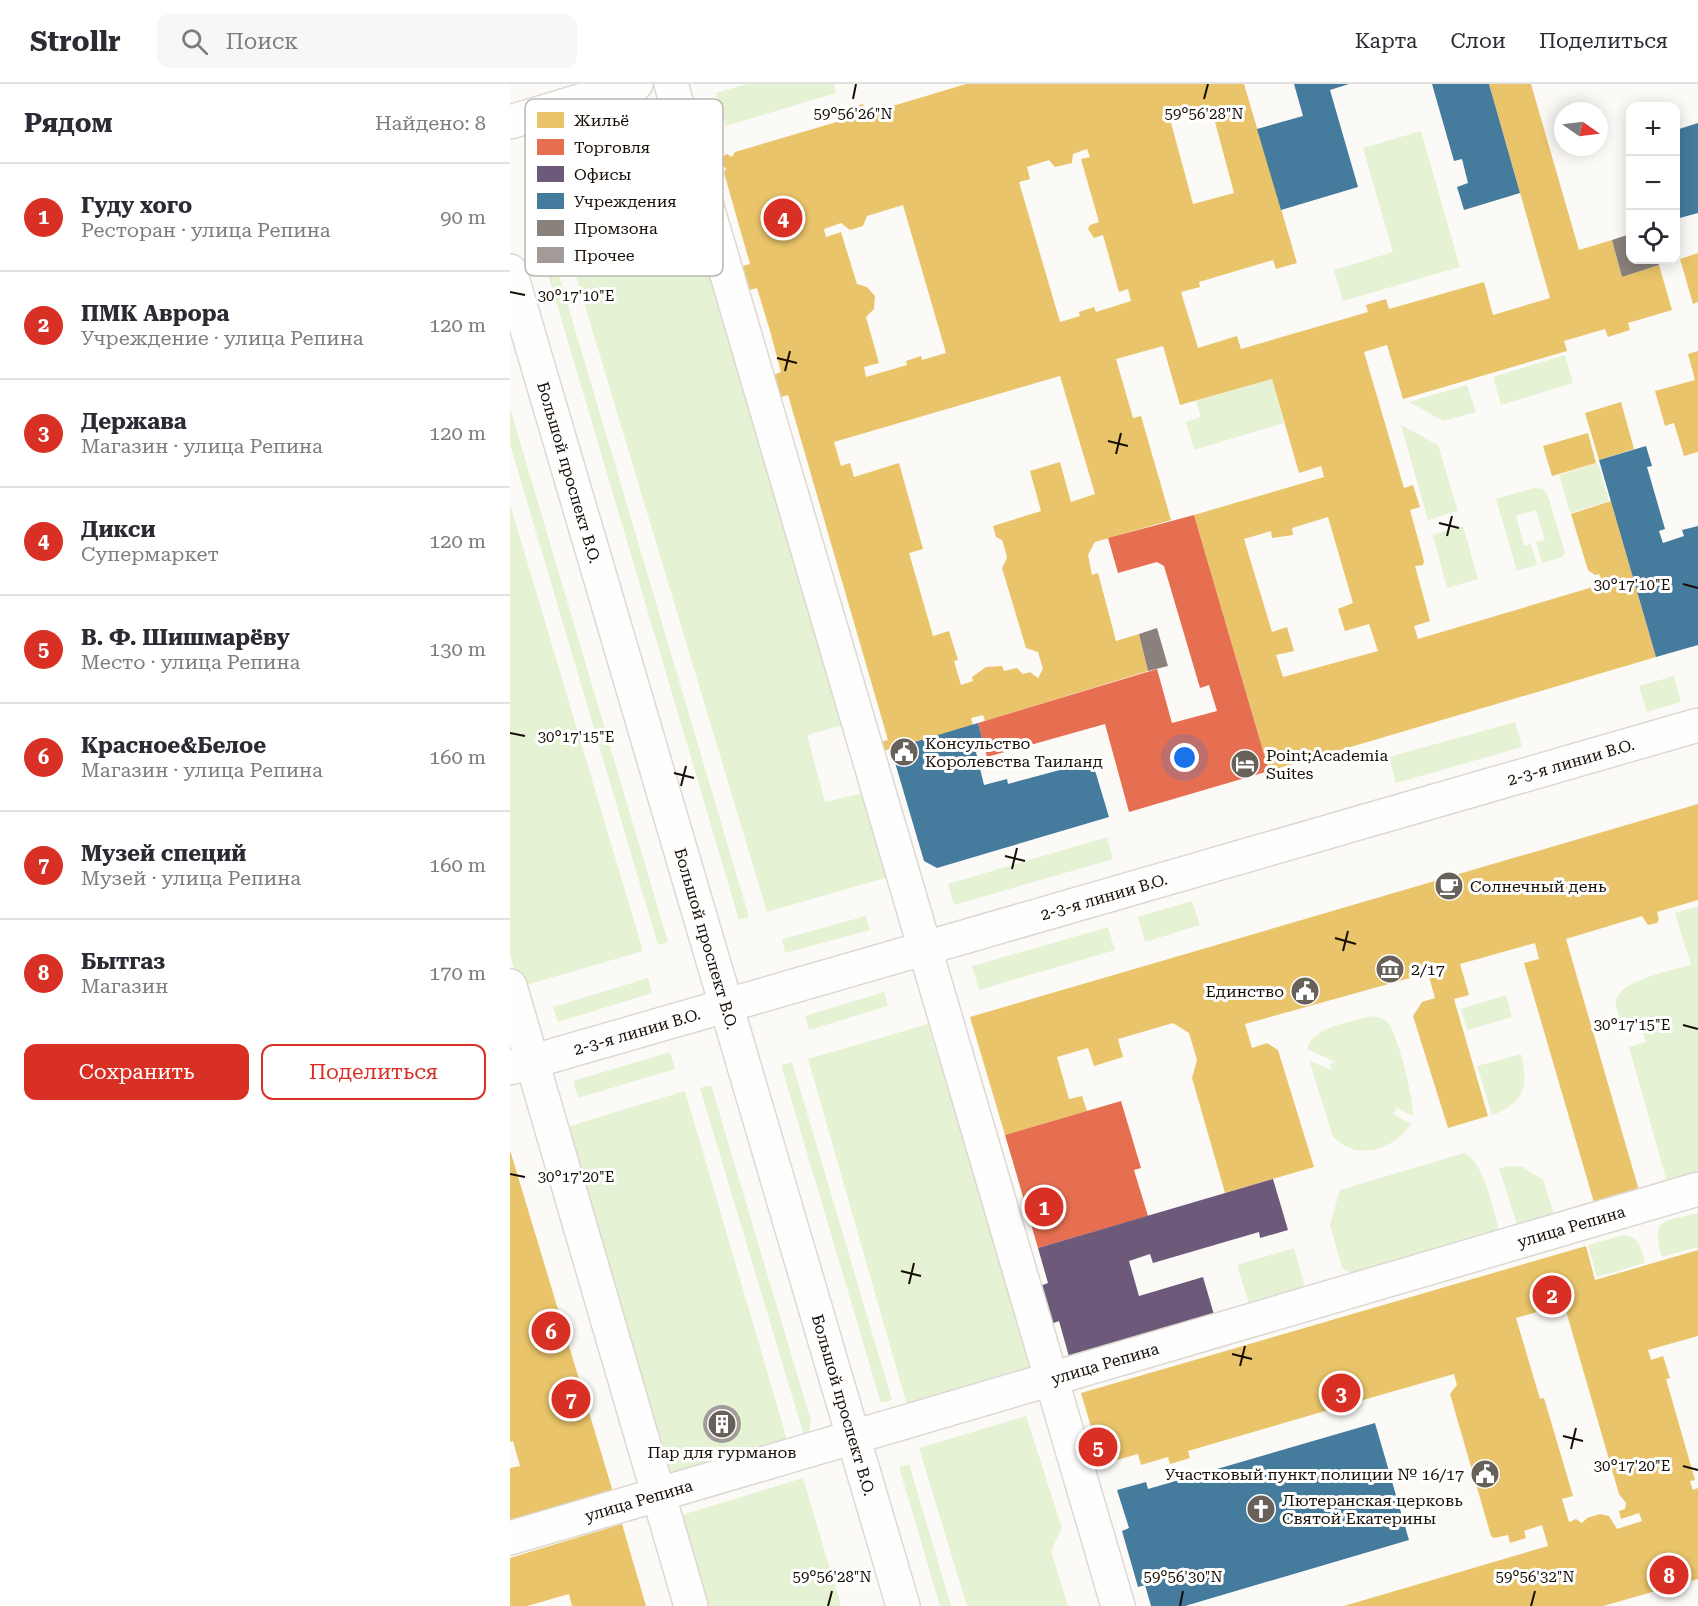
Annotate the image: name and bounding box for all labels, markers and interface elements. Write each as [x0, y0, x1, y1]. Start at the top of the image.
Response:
search box [157, 14, 577, 68]
text: Strollr [30, 25, 121, 58]
icon: search [178, 25, 211, 58]
text: Поиск [226, 29, 298, 54]
text: Карта [1355, 29, 1418, 53]
text: Слои [1451, 29, 1506, 53]
text: Поделиться [1539, 29, 1668, 53]
legend [525, 99, 723, 276]
north arrow [1554, 102, 1608, 156]
map controls [1626, 102, 1680, 264]
button: + [1626, 102, 1680, 156]
text: 59°56'26"N [813, 105, 893, 123]
text: 59°56'28"N [1164, 105, 1244, 123]
text: Рядом [24, 108, 113, 138]
text: Найдено: 8 [375, 111, 486, 135]
text: Жильё [574, 111, 629, 130]
text: Торговля [574, 138, 650, 157]
button: − [1626, 156, 1680, 210]
text: Офисы [574, 165, 631, 184]
text: Учреждения [574, 192, 677, 211]
text: Гуду хого [81, 193, 192, 218]
pin: 4 [764, 196, 802, 240]
text: 1 [38, 205, 49, 229]
text: 90 m [440, 205, 486, 229]
button: locate [1626, 210, 1680, 264]
text: Ресторан · улица Репина [81, 218, 331, 242]
text: Промзона [574, 219, 658, 238]
text: Прочее [574, 246, 635, 265]
text: 30°17'10"E [538, 287, 614, 305]
text: ПМК Аврора [81, 301, 229, 326]
text: 2 [38, 313, 49, 337]
text: 120 m [429, 313, 486, 337]
text: Учреждение · улица Репина [81, 326, 363, 350]
street label: Большой проспект В.О. [534, 379, 605, 565]
text: Держава [81, 409, 187, 434]
text: 3 [38, 421, 49, 445]
text: 120 m [429, 421, 486, 445]
text: Магазин · улица Репина [81, 434, 323, 458]
text: Дикси [81, 517, 156, 542]
text: 4 [38, 529, 49, 553]
text: 120 m [429, 529, 486, 553]
text: Супермаркет [81, 542, 219, 566]
text: 30°17'10"E [1594, 576, 1670, 594]
text: В. Ф. Шишмарёву [81, 625, 290, 650]
text: 5 [38, 637, 49, 661]
text: 130 m [429, 637, 486, 661]
text: Место · улица Репина [81, 650, 300, 674]
text: 30°17'15"E [538, 728, 614, 746]
text: Красное&Белое [81, 733, 266, 758]
place label: Консульство Королевства Таиланд [925, 734, 1103, 771]
street label: 2-3-я линии В.О. [1505, 734, 1636, 789]
public building icon: Консульство Королевства Таиланд [888, 736, 920, 768]
your location [1170, 743, 1199, 772]
text: 6 [38, 745, 49, 769]
text: 160 m [429, 745, 486, 769]
place label: Point;Academia Suites [1266, 746, 1388, 783]
hotel icon: Point;Academia Suites [1229, 748, 1261, 780]
text: Магазин · улица Репина [81, 758, 323, 782]
text: Музей специй [81, 841, 246, 866]
street label: Большой проспект В.О. [671, 846, 742, 1032]
text: 7 [38, 853, 49, 877]
text: 160 m [429, 853, 486, 877]
text: Музей · улица Репина [81, 866, 301, 890]
street label: 2-3-я линии В.О. [1038, 869, 1169, 924]
cafe icon: Солнечный день [1433, 870, 1465, 902]
place label: Солнечный день [1470, 877, 1607, 896]
text: Бытгаз [81, 949, 165, 974]
museum icon: 2/17 [1374, 953, 1406, 985]
place label: 2/17 [1411, 960, 1445, 979]
text: 8 [38, 961, 49, 985]
text: 170 m [429, 961, 486, 985]
text: Магазин [81, 974, 168, 998]
public building icon: Единство [1289, 975, 1321, 1007]
place label: Единство [1205, 982, 1284, 1001]
street label: 2-3-я линии В.О. [571, 1004, 702, 1059]
text: 30°17'15"E [1594, 1016, 1670, 1034]
button: Сохранить [24, 1044, 249, 1100]
button: Поделиться [261, 1044, 486, 1100]
text: 30°17'20"E [538, 1168, 614, 1186]
pin: 1 [1024, 1184, 1064, 1230]
street label: улица Репина [1515, 1201, 1628, 1251]
pin: 2 [1532, 1272, 1572, 1318]
pin: 6 [532, 1308, 570, 1354]
street label: Большой проспект В.О. [808, 1312, 880, 1498]
street label: улица Репина [1049, 1338, 1161, 1388]
pin: 3 [1322, 1370, 1360, 1416]
pin: 7 [552, 1376, 590, 1422]
building icon: Пар для гурманов [706, 1408, 738, 1440]
pin: 5 [1078, 1424, 1118, 1470]
place label: Пар для гурманов [647, 1443, 797, 1462]
text: 30°17'20"E [1594, 1457, 1670, 1475]
public building icon: Участковый пункт полиции № 16/17 [1469, 1458, 1501, 1490]
place label: Участковый пункт полиции № 16/17 [1165, 1465, 1464, 1484]
street label: улица Репина [582, 1475, 695, 1525]
place label: Лютеранская церковь Святой Екатерины [1282, 1491, 1463, 1528]
church icon: Лютеранская церковь Святой Екатерины [1245, 1493, 1277, 1525]
pin: 8 [1650, 1552, 1688, 1598]
text: 59°56'28"N [792, 1568, 872, 1586]
text: 59°56'30"N [1143, 1568, 1223, 1586]
text: 59°56'32"N [1495, 1568, 1575, 1586]

